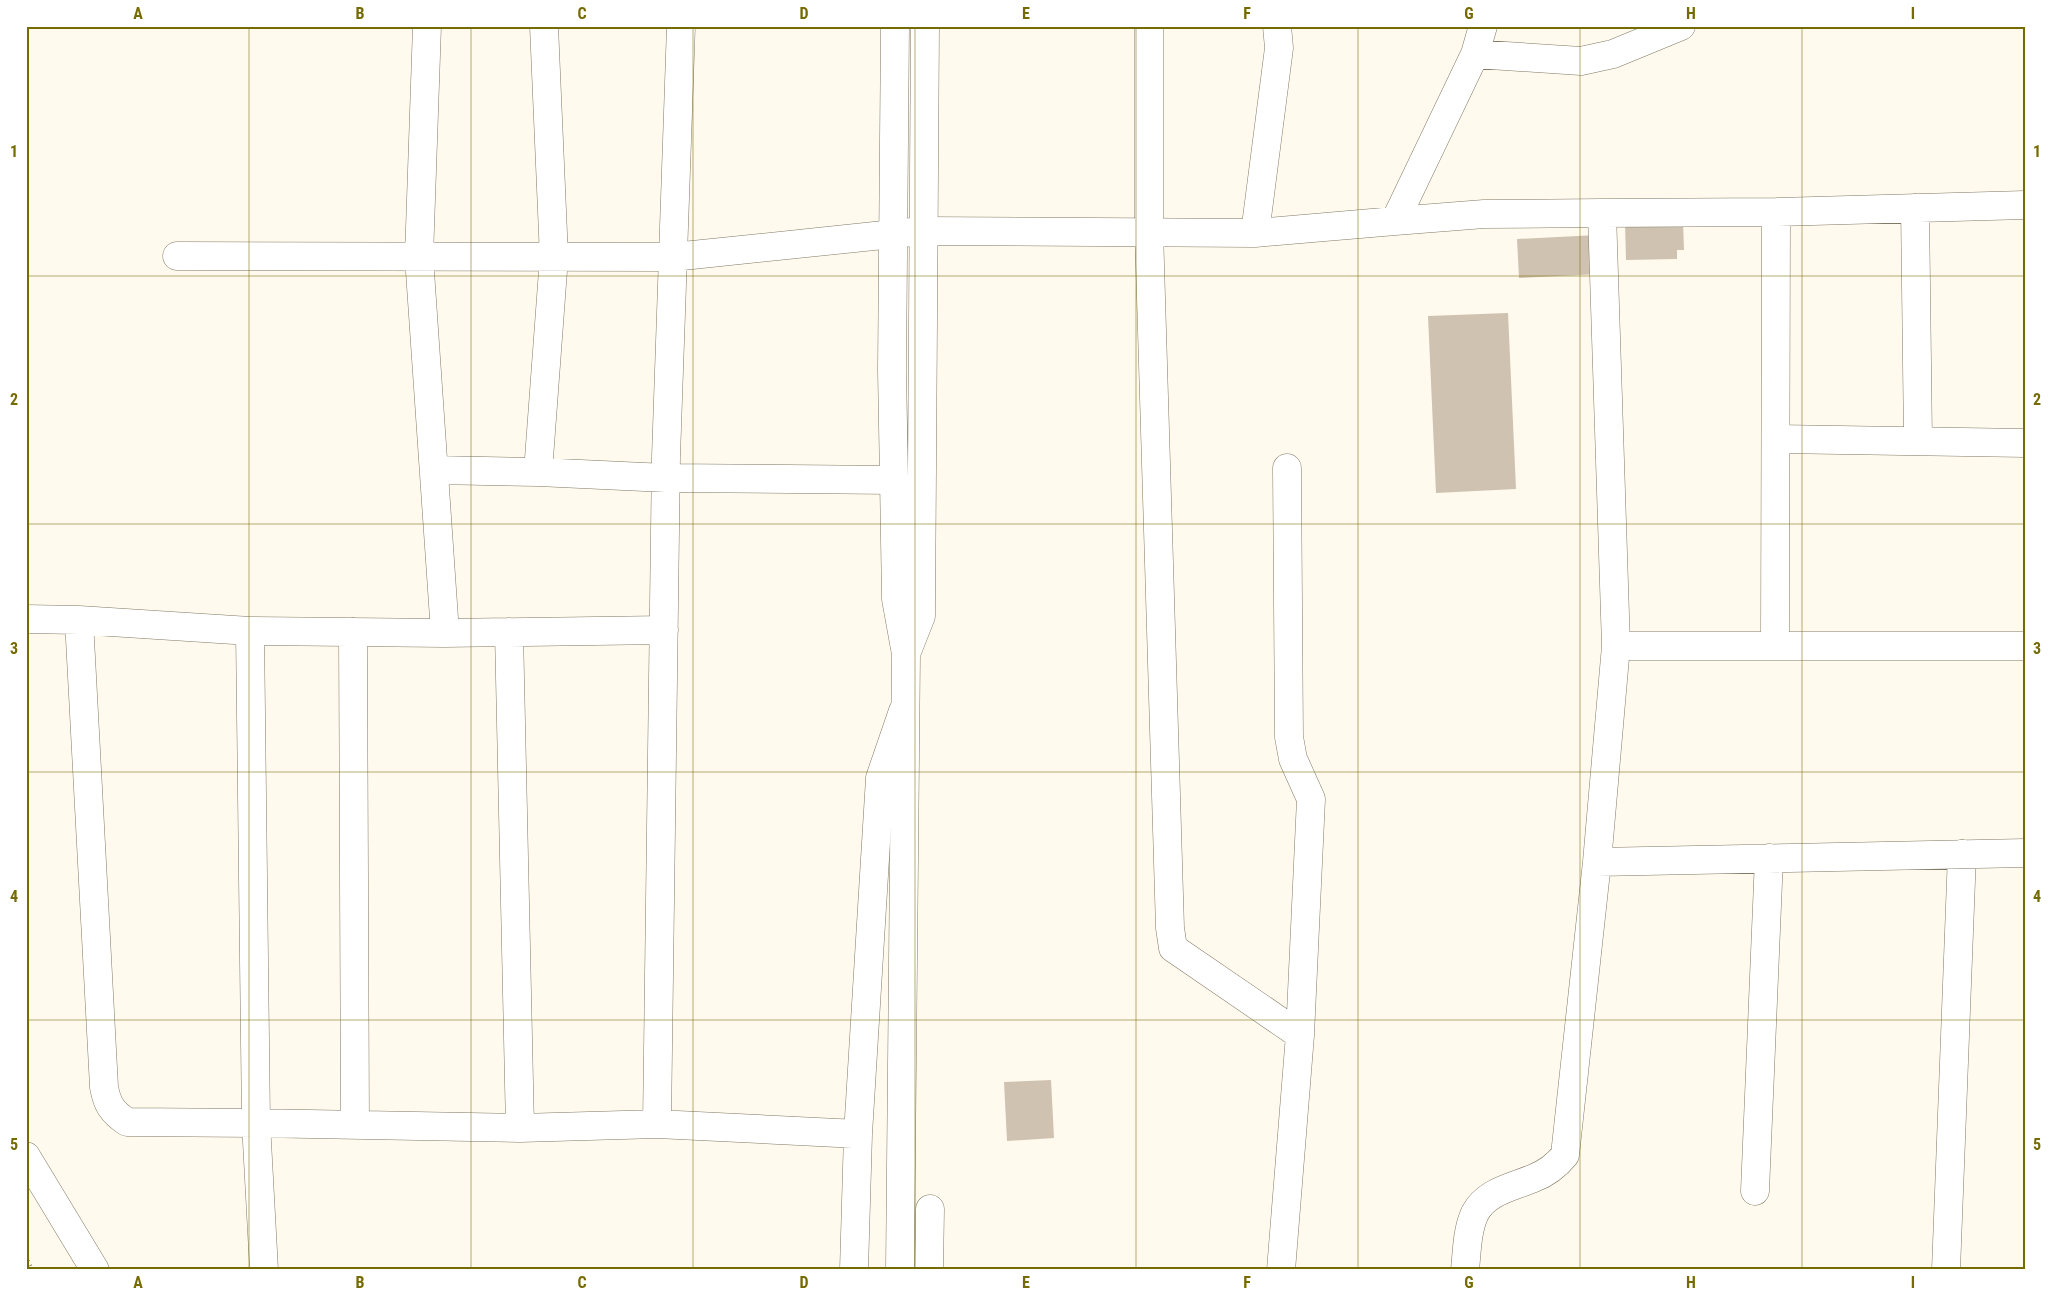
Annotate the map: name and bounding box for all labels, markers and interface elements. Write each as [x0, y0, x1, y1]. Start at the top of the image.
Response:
text: A [133, 4, 143, 23]
text: B [356, 4, 365, 23]
text: C [577, 4, 587, 23]
text: D [799, 4, 809, 23]
text: E [1022, 4, 1030, 23]
text: F [1243, 4, 1251, 23]
text: G [1464, 4, 1474, 23]
text: H [1686, 4, 1696, 23]
text: I [1911, 4, 1915, 23]
text: 1 [10, 142, 18, 161]
text: 1 [2033, 142, 2041, 161]
text: 2 [10, 390, 18, 409]
text: 2 [2033, 390, 2041, 409]
text: 3 [10, 639, 18, 658]
text: 3 [2033, 639, 2041, 658]
text: 4 [10, 887, 18, 906]
text: 4 [2033, 887, 2041, 906]
text: 5 [10, 1135, 18, 1154]
text: 5 [2033, 1135, 2041, 1154]
text: A [133, 1273, 143, 1292]
text: B [356, 1273, 365, 1292]
text: C [577, 1273, 587, 1292]
text: D [799, 1273, 809, 1292]
text: E [1022, 1273, 1030, 1292]
text: F [1243, 1273, 1251, 1292]
text: G [1464, 1273, 1474, 1292]
text: H [1686, 1273, 1696, 1292]
text: I [1911, 1273, 1915, 1292]

